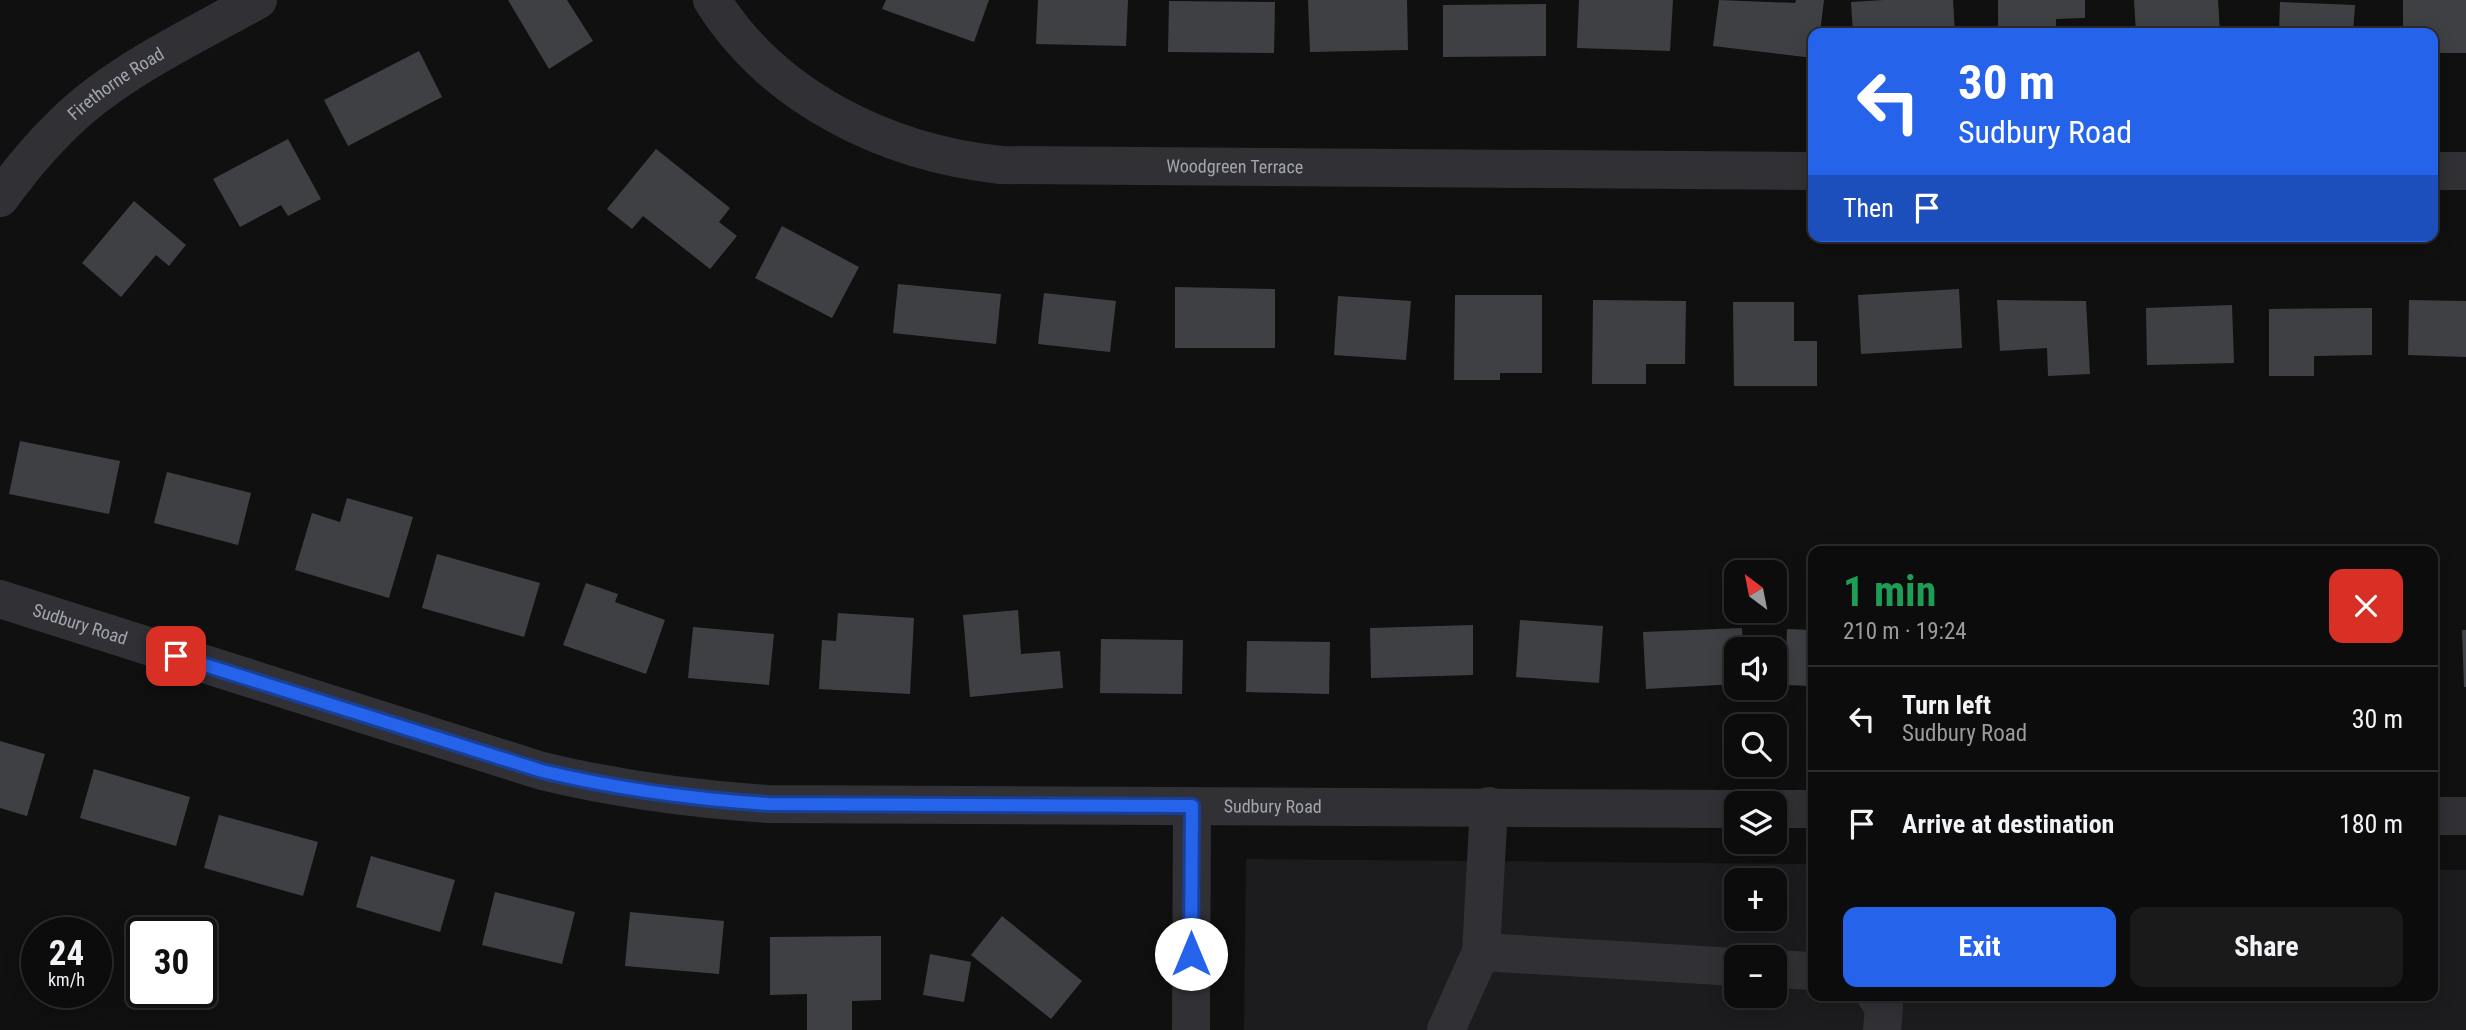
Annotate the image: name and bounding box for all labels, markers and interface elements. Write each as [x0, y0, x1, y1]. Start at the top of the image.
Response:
street label: Firethorne Road [63, 43, 168, 124]
text: 30 m [1958, 54, 2055, 111]
icon: left [1843, 56, 1934, 147]
text: Sudbury Road [1958, 113, 2132, 151]
street label: Woodgreen Terrace [1166, 155, 1303, 177]
icon: arrive [1908, 189, 1946, 227]
text: Then [1843, 193, 1894, 223]
north arrow [1724, 560, 1787, 623]
map controls [1724, 560, 1787, 1008]
text: 1 min [1843, 567, 1936, 616]
button: close [2329, 569, 2403, 643]
street label: Sudbury Road [30, 599, 130, 649]
text: 210 m · 19:24 [1843, 618, 1967, 645]
pin [146, 626, 206, 686]
icon: arrive [157, 637, 195, 675]
button: sound [1724, 637, 1787, 700]
text: Turn left [1902, 690, 1991, 720]
icon: left [1843, 700, 1881, 738]
text: 30 m [2352, 704, 2403, 734]
button: search [1724, 714, 1787, 777]
text: Sudbury Road [1902, 720, 2027, 747]
button: layers [1724, 791, 1787, 854]
street label: Sudbury Road [1224, 795, 1322, 817]
icon: arrive [1843, 805, 1881, 843]
text: Arrive at destination [1902, 809, 2114, 839]
text: 180 m [2339, 809, 2403, 839]
button: + [1724, 868, 1787, 931]
button: Exit [1843, 907, 2116, 987]
button: Share [2130, 907, 2403, 987]
speed limit sign: 30 [126, 917, 217, 1008]
position arrow [1154, 917, 1228, 991]
text: 24 [49, 933, 84, 974]
button: − [1724, 945, 1787, 1008]
text: km/h [48, 969, 85, 990]

